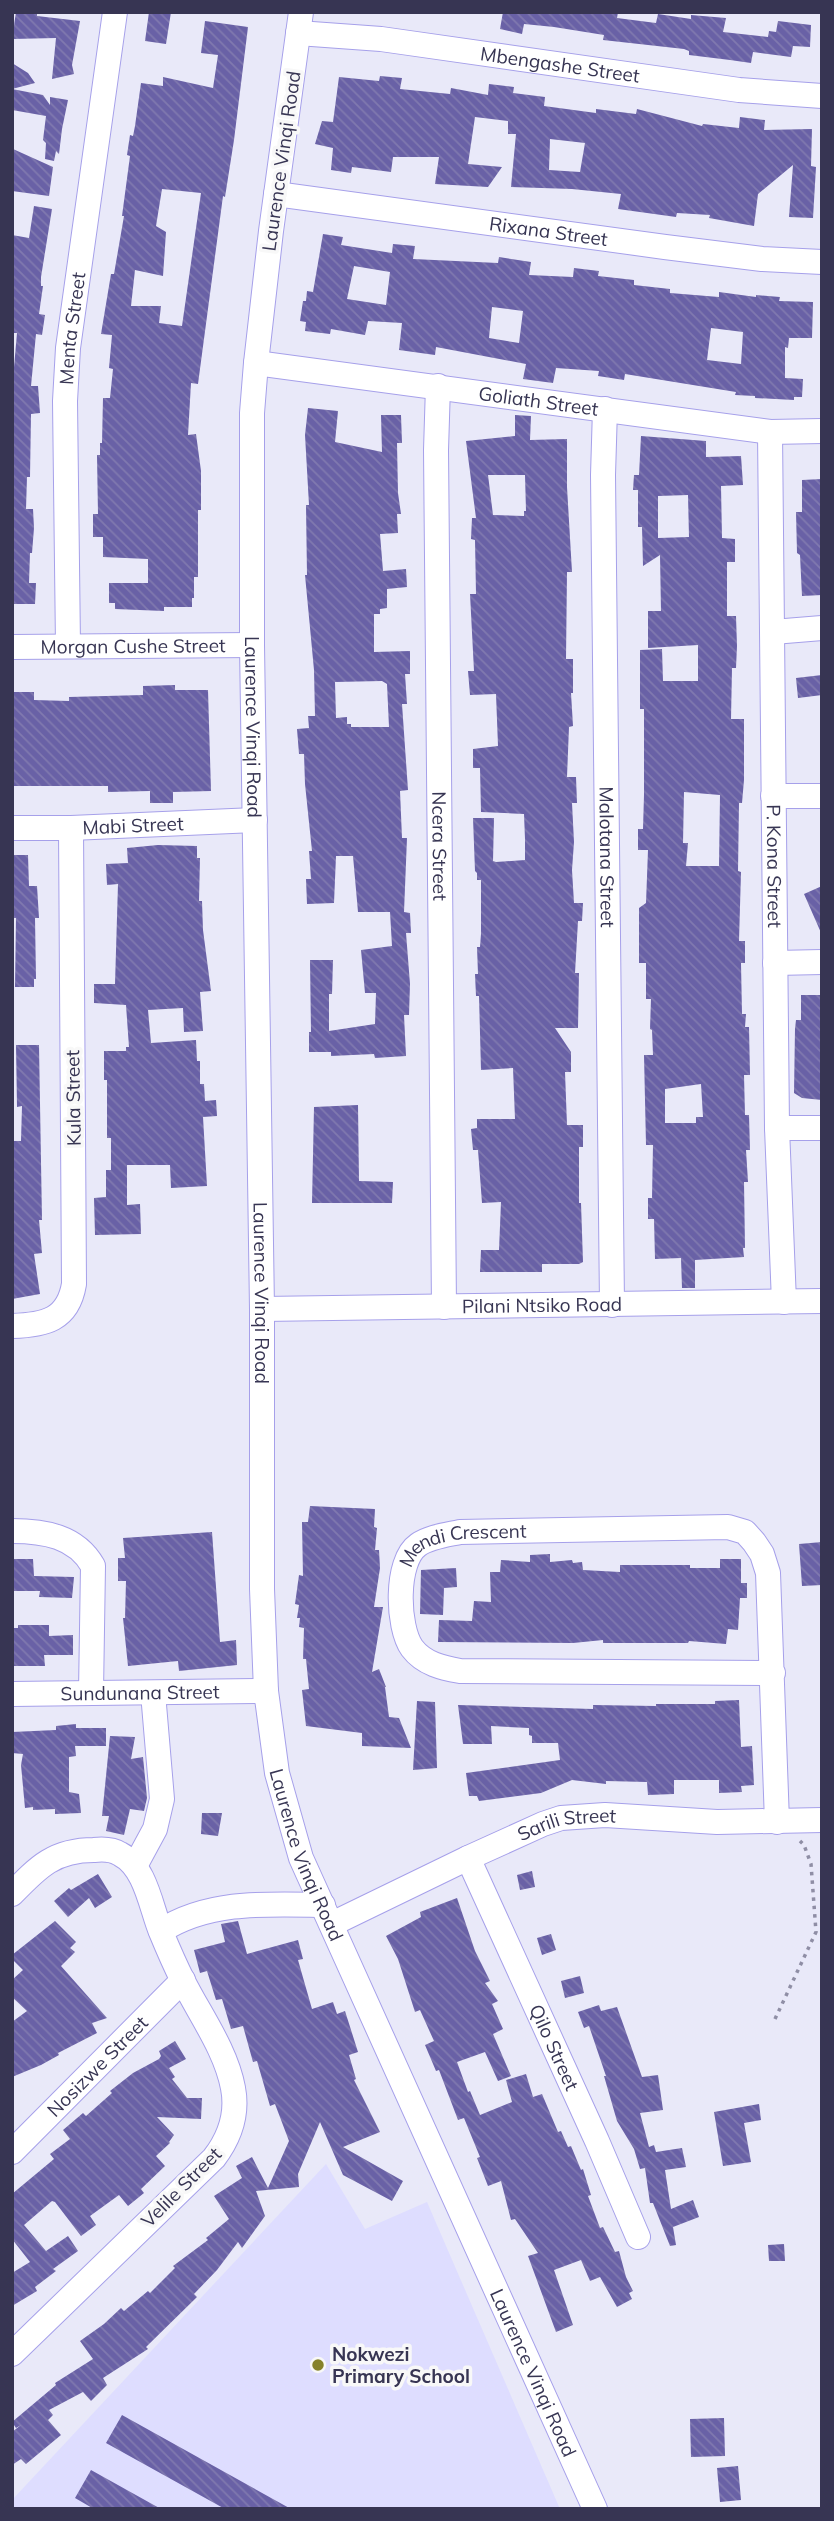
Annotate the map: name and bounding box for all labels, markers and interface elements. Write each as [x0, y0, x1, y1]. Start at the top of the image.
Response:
street label: Mbengashe Street [479, 41, 641, 88]
street label: Laurence Vinqi Road [256, 69, 306, 253]
street label: Rixana Street [488, 211, 610, 251]
street label: Menta Street [54, 270, 91, 385]
street label: Goliath Street [477, 381, 600, 421]
street label: Morgan Cushe Street [40, 633, 226, 659]
street label: Laurence Vinqi Road [240, 636, 267, 818]
street label: Malotana Street [594, 786, 620, 928]
street label: Ncera Street [427, 791, 452, 901]
street label: P. Kona Street [762, 804, 787, 928]
street label: Mabi Street [82, 811, 184, 839]
street label: Kula Street [60, 1049, 86, 1146]
street label: Laurence Vinqi Road [248, 1202, 274, 1384]
street label: Pilani Ntsiko Road [462, 1292, 622, 1318]
street label: Mendi Crescent [394, 1519, 527, 1570]
street label: Sundunana Street [60, 1680, 220, 1705]
street label: Laurence Vinqi Road [264, 1766, 349, 1945]
street label: Sarili Street [513, 1803, 617, 1846]
street label: Qilo Street [524, 2000, 584, 2094]
street label: Nosizwe Street [42, 2010, 153, 2122]
street label: Velile Street [136, 2142, 226, 2232]
street label: Laurence Vinqi Road [485, 2285, 582, 2461]
place label: Nokwezi Primary School [332, 2342, 470, 2388]
marker: Nokwezi Primary School [310, 2357, 326, 2373]

